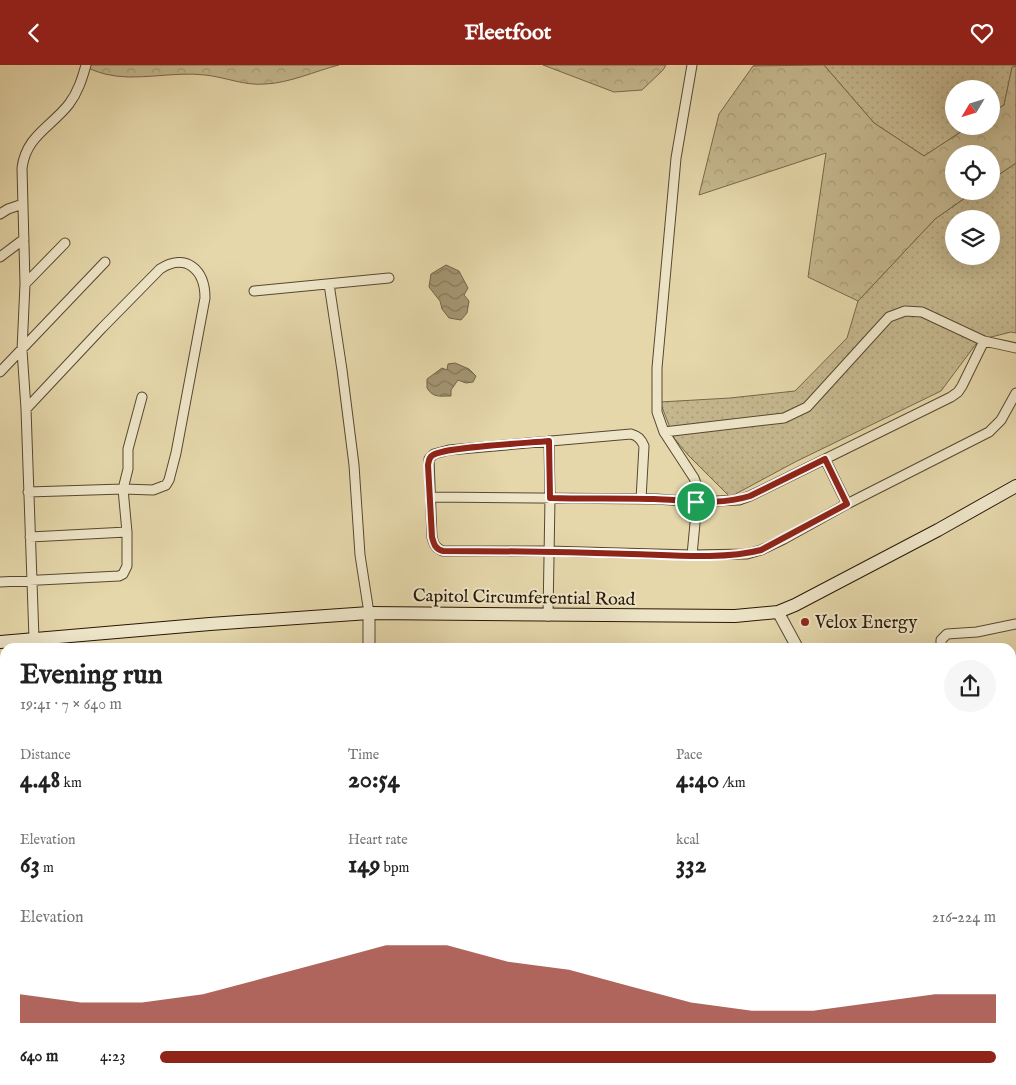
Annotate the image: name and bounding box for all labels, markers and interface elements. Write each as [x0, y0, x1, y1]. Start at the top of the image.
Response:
icon: back [20, 19, 48, 47]
text: Fleetfoot [465, 19, 551, 47]
icon: heart [968, 19, 996, 47]
north arrow [945, 80, 1000, 135]
map controls [945, 80, 1000, 265]
button: locate [945, 145, 1000, 200]
button: layers [945, 210, 1000, 265]
pin [675, 481, 717, 523]
icon: arrive [682, 488, 710, 516]
street label: Capitol Circumferential Road [413, 585, 636, 612]
place label: Velox Energy [814, 612, 917, 635]
marker: Velox Energy [799, 616, 811, 628]
text: Evening run [20, 658, 163, 693]
button: share [944, 660, 996, 712]
text: 19:41 · 7 × 640 m [20, 695, 122, 715]
text: Distance [20, 746, 71, 764]
text: Time [348, 746, 379, 764]
text: Pace [676, 746, 703, 764]
text: 4.48 [20, 764, 60, 796]
text: 20:54 [348, 764, 400, 796]
text: 4:40 [676, 764, 719, 796]
text: km [60, 774, 82, 792]
text: /km [719, 774, 746, 792]
text: Elevation [20, 831, 76, 849]
text: Heart rate [348, 831, 408, 849]
text: kcal [676, 831, 699, 849]
text: 63 [20, 849, 40, 881]
text: 149 [348, 849, 380, 881]
text: 332 [676, 849, 706, 881]
text: m [40, 859, 54, 877]
text: bpm [380, 859, 409, 877]
text: Elevation [20, 908, 83, 928]
text: 216–224 m [932, 908, 996, 928]
text: 640 m [20, 1047, 58, 1067]
text: 4:23 [100, 1047, 126, 1067]

